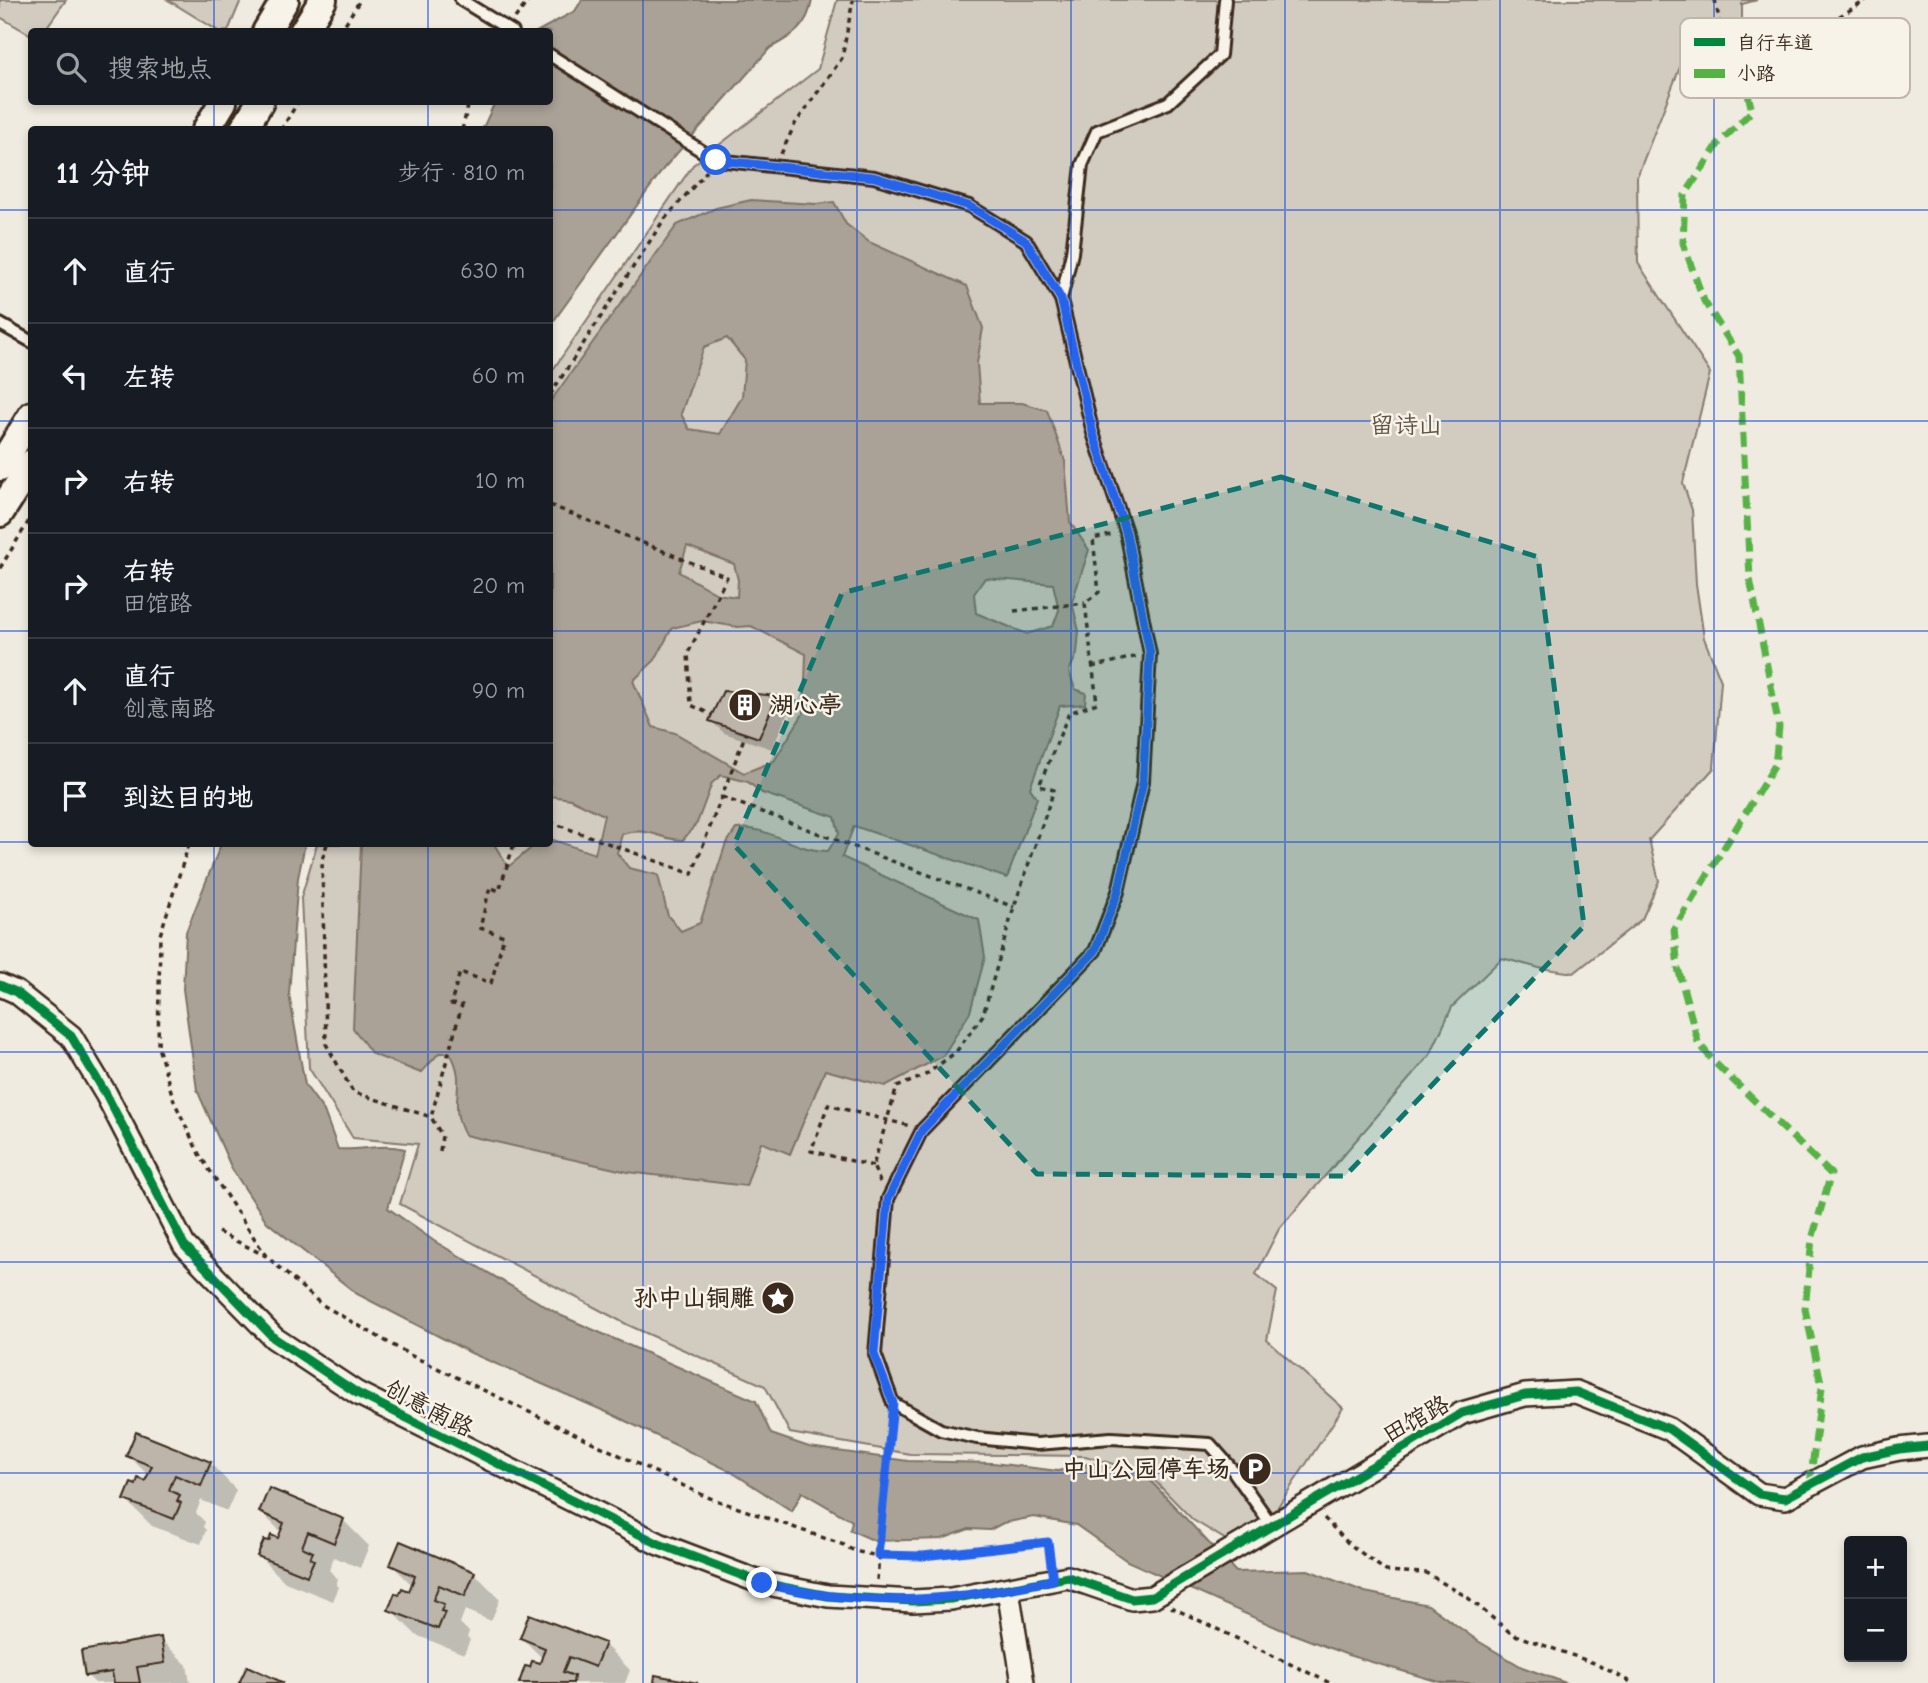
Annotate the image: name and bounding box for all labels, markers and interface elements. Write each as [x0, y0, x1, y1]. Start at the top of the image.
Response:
legend [1680, 18, 1910, 98]
search box [28, 28, 553, 105]
text: 自行车道 [1737, 32, 1813, 54]
icon: search [52, 48, 90, 86]
text: 搜索地点 [108, 54, 212, 84]
text: 小路 [1737, 63, 1775, 85]
route start [700, 144, 731, 175]
text: 11 分钟 [56, 156, 150, 191]
text: 步行 · 810 m [398, 159, 525, 186]
icon: ahead [56, 252, 94, 290]
text: 630 m [460, 257, 525, 284]
text: 直行 [123, 258, 175, 288]
icon: left [56, 357, 94, 395]
text: 60 m [472, 362, 525, 389]
text: 左转 [123, 363, 175, 393]
park label: 留诗山 [1370, 411, 1442, 439]
icon: right [56, 462, 94, 500]
text: 10 m [475, 467, 525, 494]
text: 右转 [123, 468, 175, 498]
text: 右转 [123, 557, 175, 587]
icon: right [56, 567, 94, 605]
text: 20 m [472, 572, 525, 599]
text: 田馆路 [123, 590, 192, 617]
text: 直行 [123, 662, 175, 692]
icon: ahead [56, 672, 94, 710]
text: 90 m [472, 677, 525, 704]
building icon: 湖心亭 [726, 686, 764, 724]
place label: 湖心亭 [770, 691, 842, 719]
text: 创意南路 [123, 695, 215, 722]
icon: arrive [56, 777, 94, 815]
text: 到达目的地 [123, 783, 253, 813]
place icon: 孙中山铜雕 [759, 1279, 797, 1317]
place label: 孙中山铜雕 [634, 1284, 754, 1312]
street label: 创意南路 [380, 1374, 478, 1442]
street label: 田馆路 [1378, 1389, 1454, 1449]
parking icon: 中山公园停车场 [1236, 1450, 1274, 1488]
place label: 中山公园停车场 [1062, 1455, 1230, 1483]
map controls [1844, 1536, 1907, 1662]
button: + [1844, 1536, 1907, 1599]
route end [746, 1567, 777, 1598]
button: − [1844, 1599, 1907, 1662]

